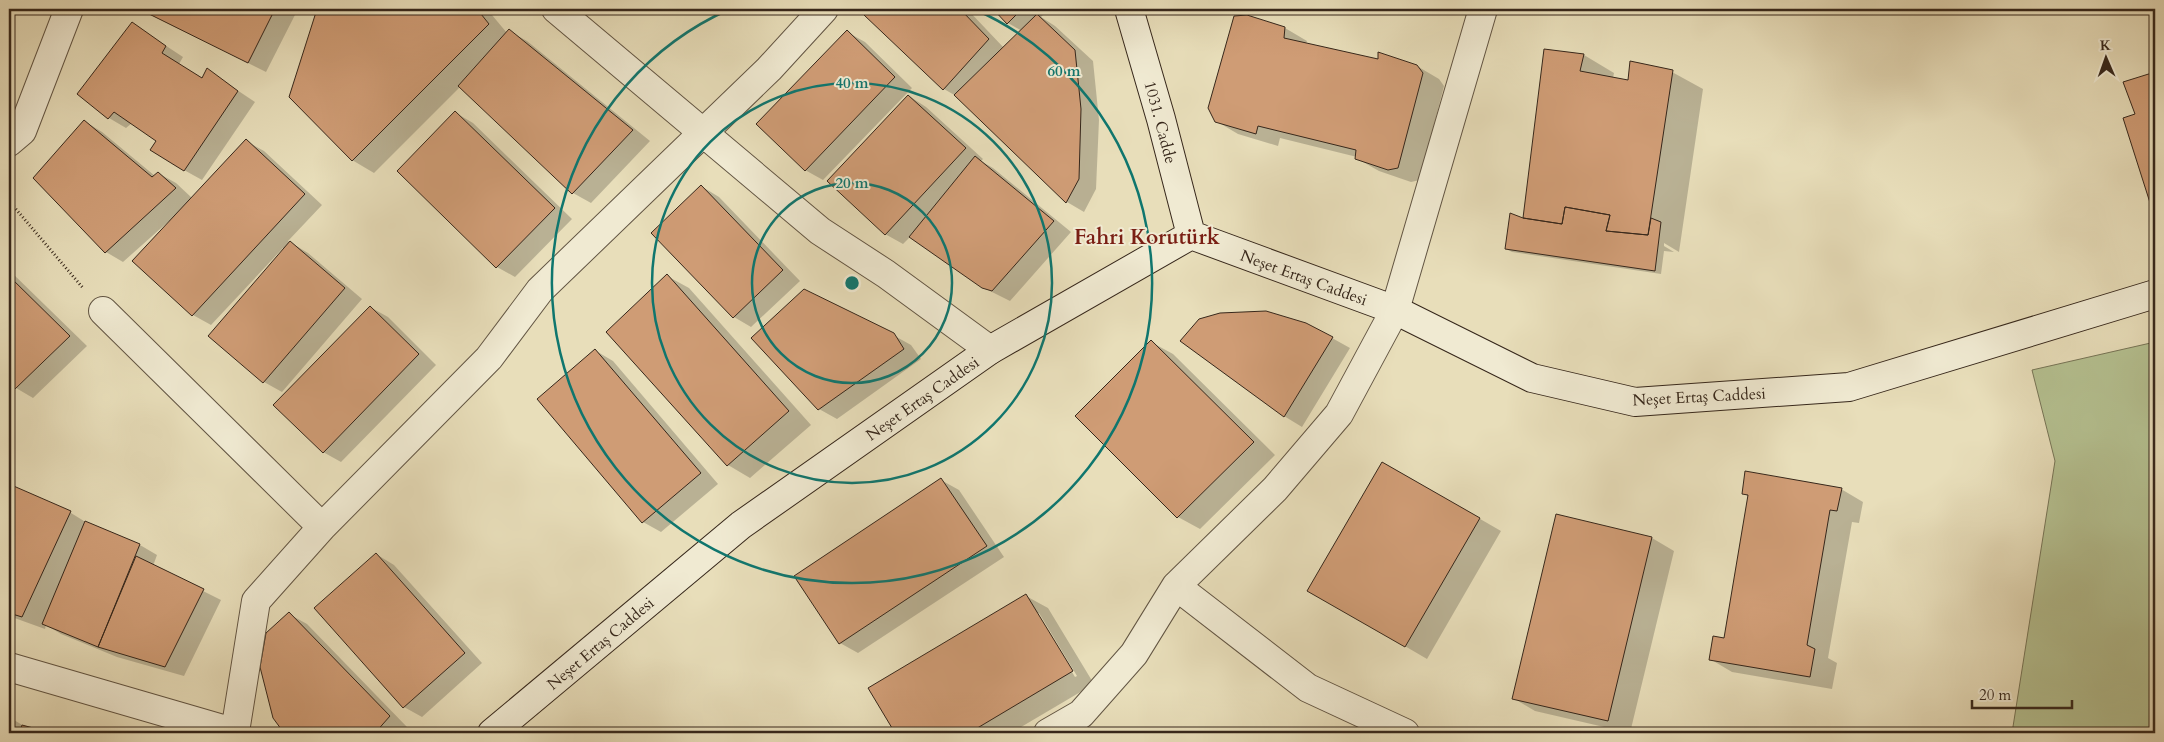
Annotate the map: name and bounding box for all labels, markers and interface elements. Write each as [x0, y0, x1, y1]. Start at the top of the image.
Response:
north arrow [2082, 32, 2132, 82]
text: K [2100, 36, 2112, 55]
text: 60 m [1047, 61, 1081, 81]
text: 40 m [835, 73, 869, 93]
street label: 1031. Cadde [1138, 79, 1182, 166]
text: 20 m [835, 173, 869, 193]
district label: Fahri Korutürk [1074, 223, 1220, 252]
street label: Neşet Ertaş Caddesi [1237, 245, 1371, 311]
centre of rings [843, 274, 861, 292]
street label: Neşet Ertaş Caddesi [862, 351, 984, 446]
street label: Neşet Ertaş Caddesi [1632, 382, 1767, 411]
street label: Neşet Ertaş Caddesi [542, 592, 659, 695]
scale bar [1972, 677, 2072, 709]
text: 20 m [1979, 685, 2011, 705]

